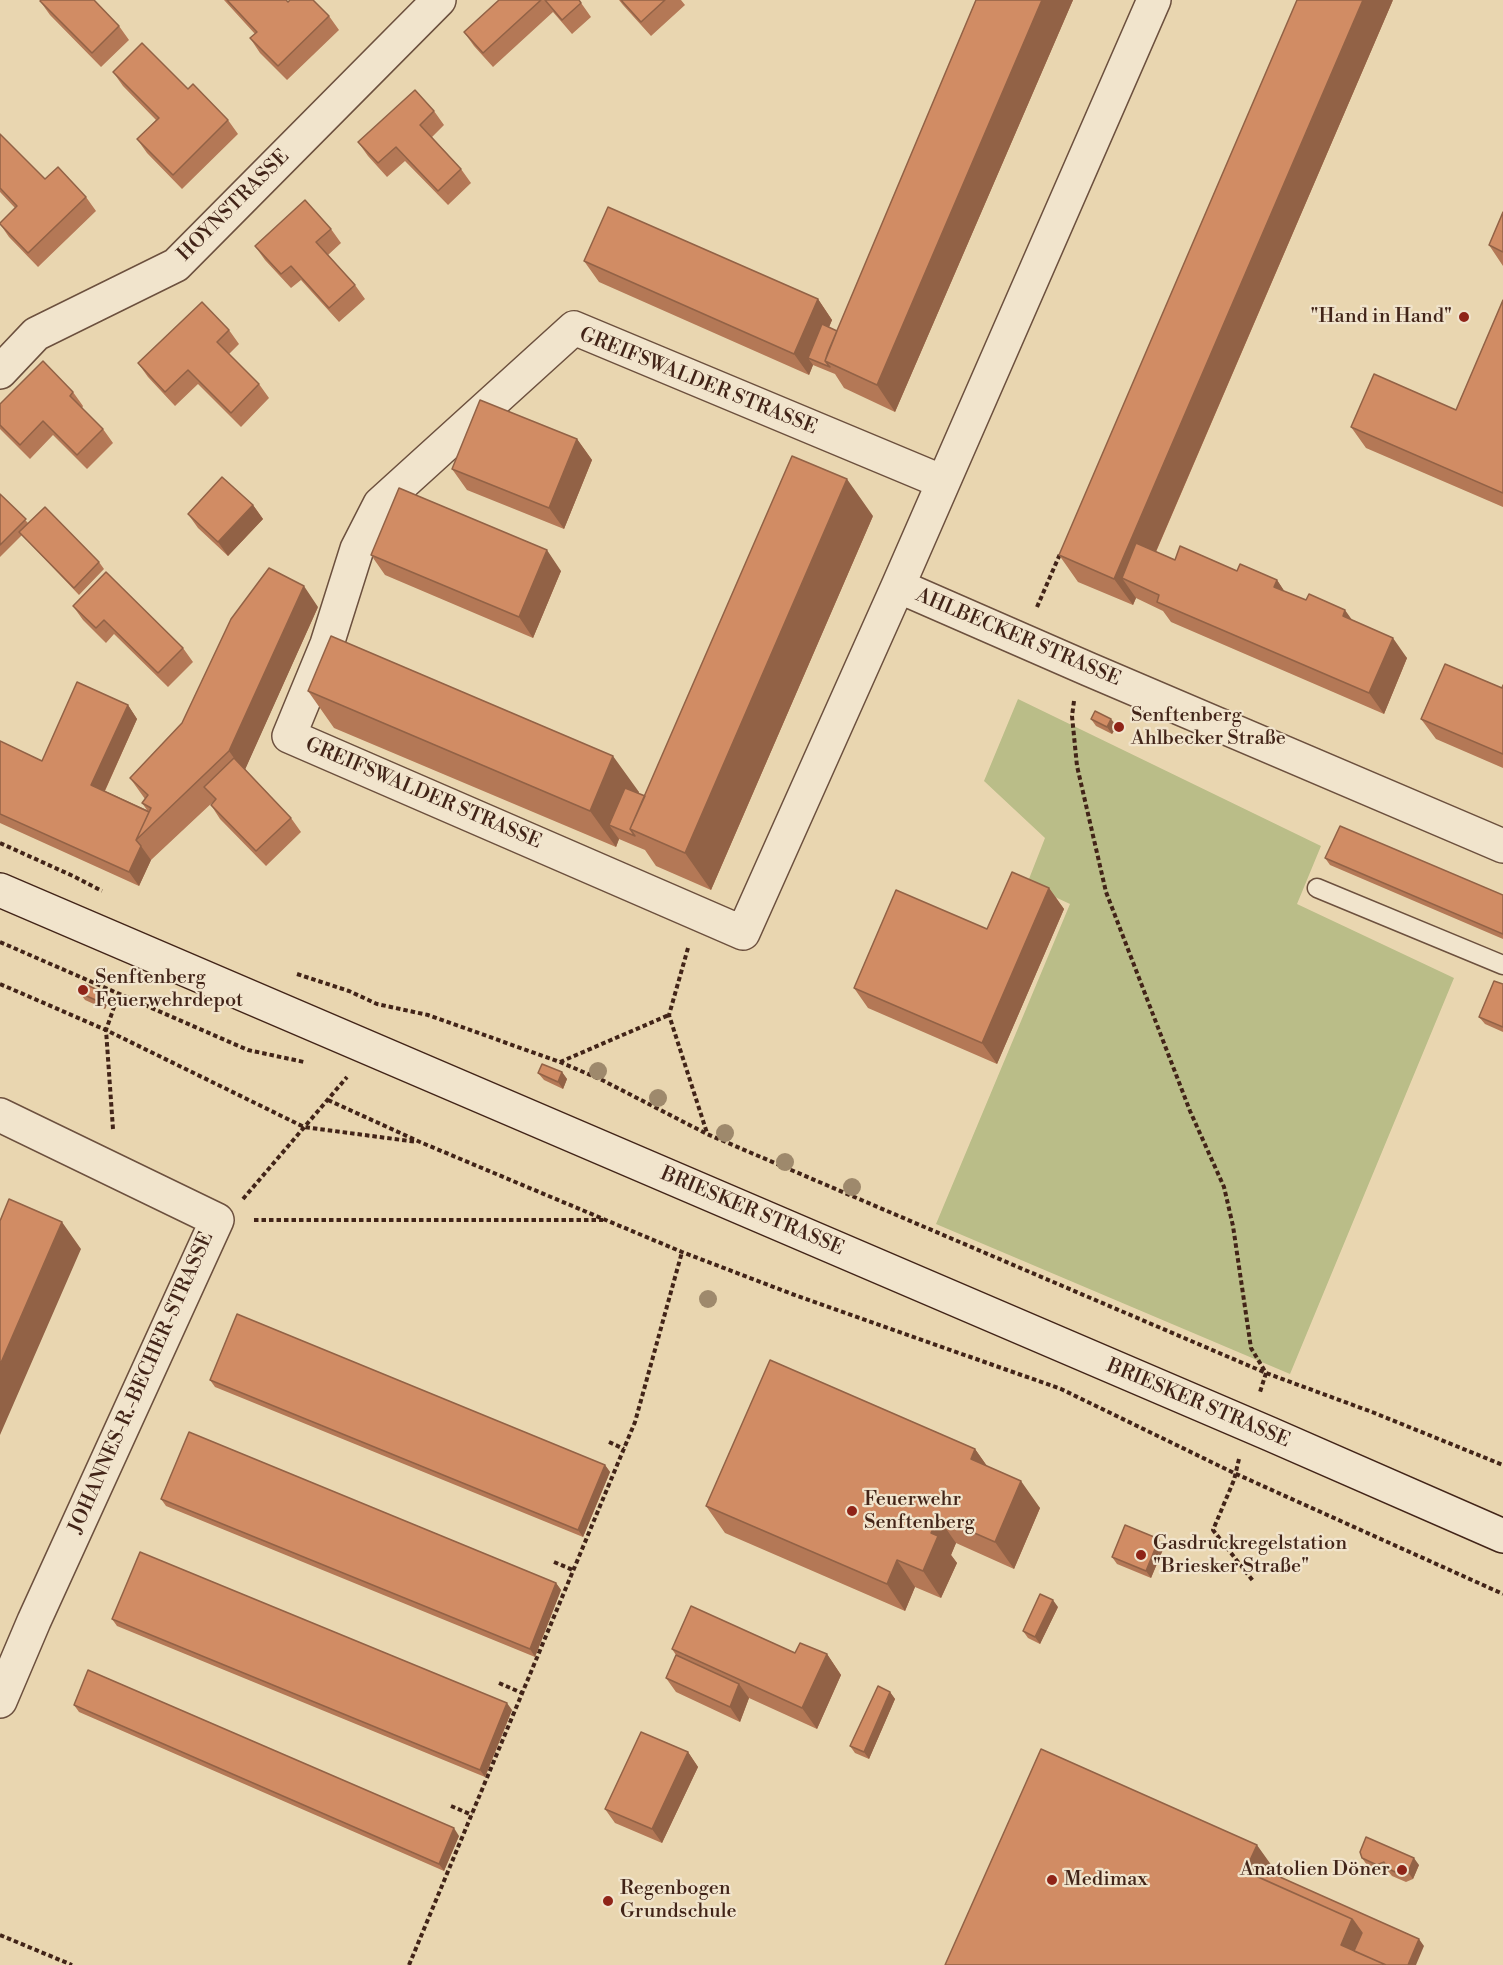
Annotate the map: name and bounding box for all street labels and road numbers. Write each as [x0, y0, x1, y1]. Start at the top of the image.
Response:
street label: HOYNSTRASSE [173, 145, 295, 267]
street label: GREIFSWALDER STRASSE [576, 323, 820, 441]
street label: AHLBECKER STRASSE [912, 584, 1124, 692]
street label: GREIFSWALDER STRASSE [301, 733, 545, 855]
street label: BRIESKER STRASSE [657, 1163, 847, 1261]
street label: JOHANNES-R.-BECHER-STRASSE [64, 1229, 220, 1537]
street label: BRIESKER STRASSE [1103, 1355, 1293, 1453]

